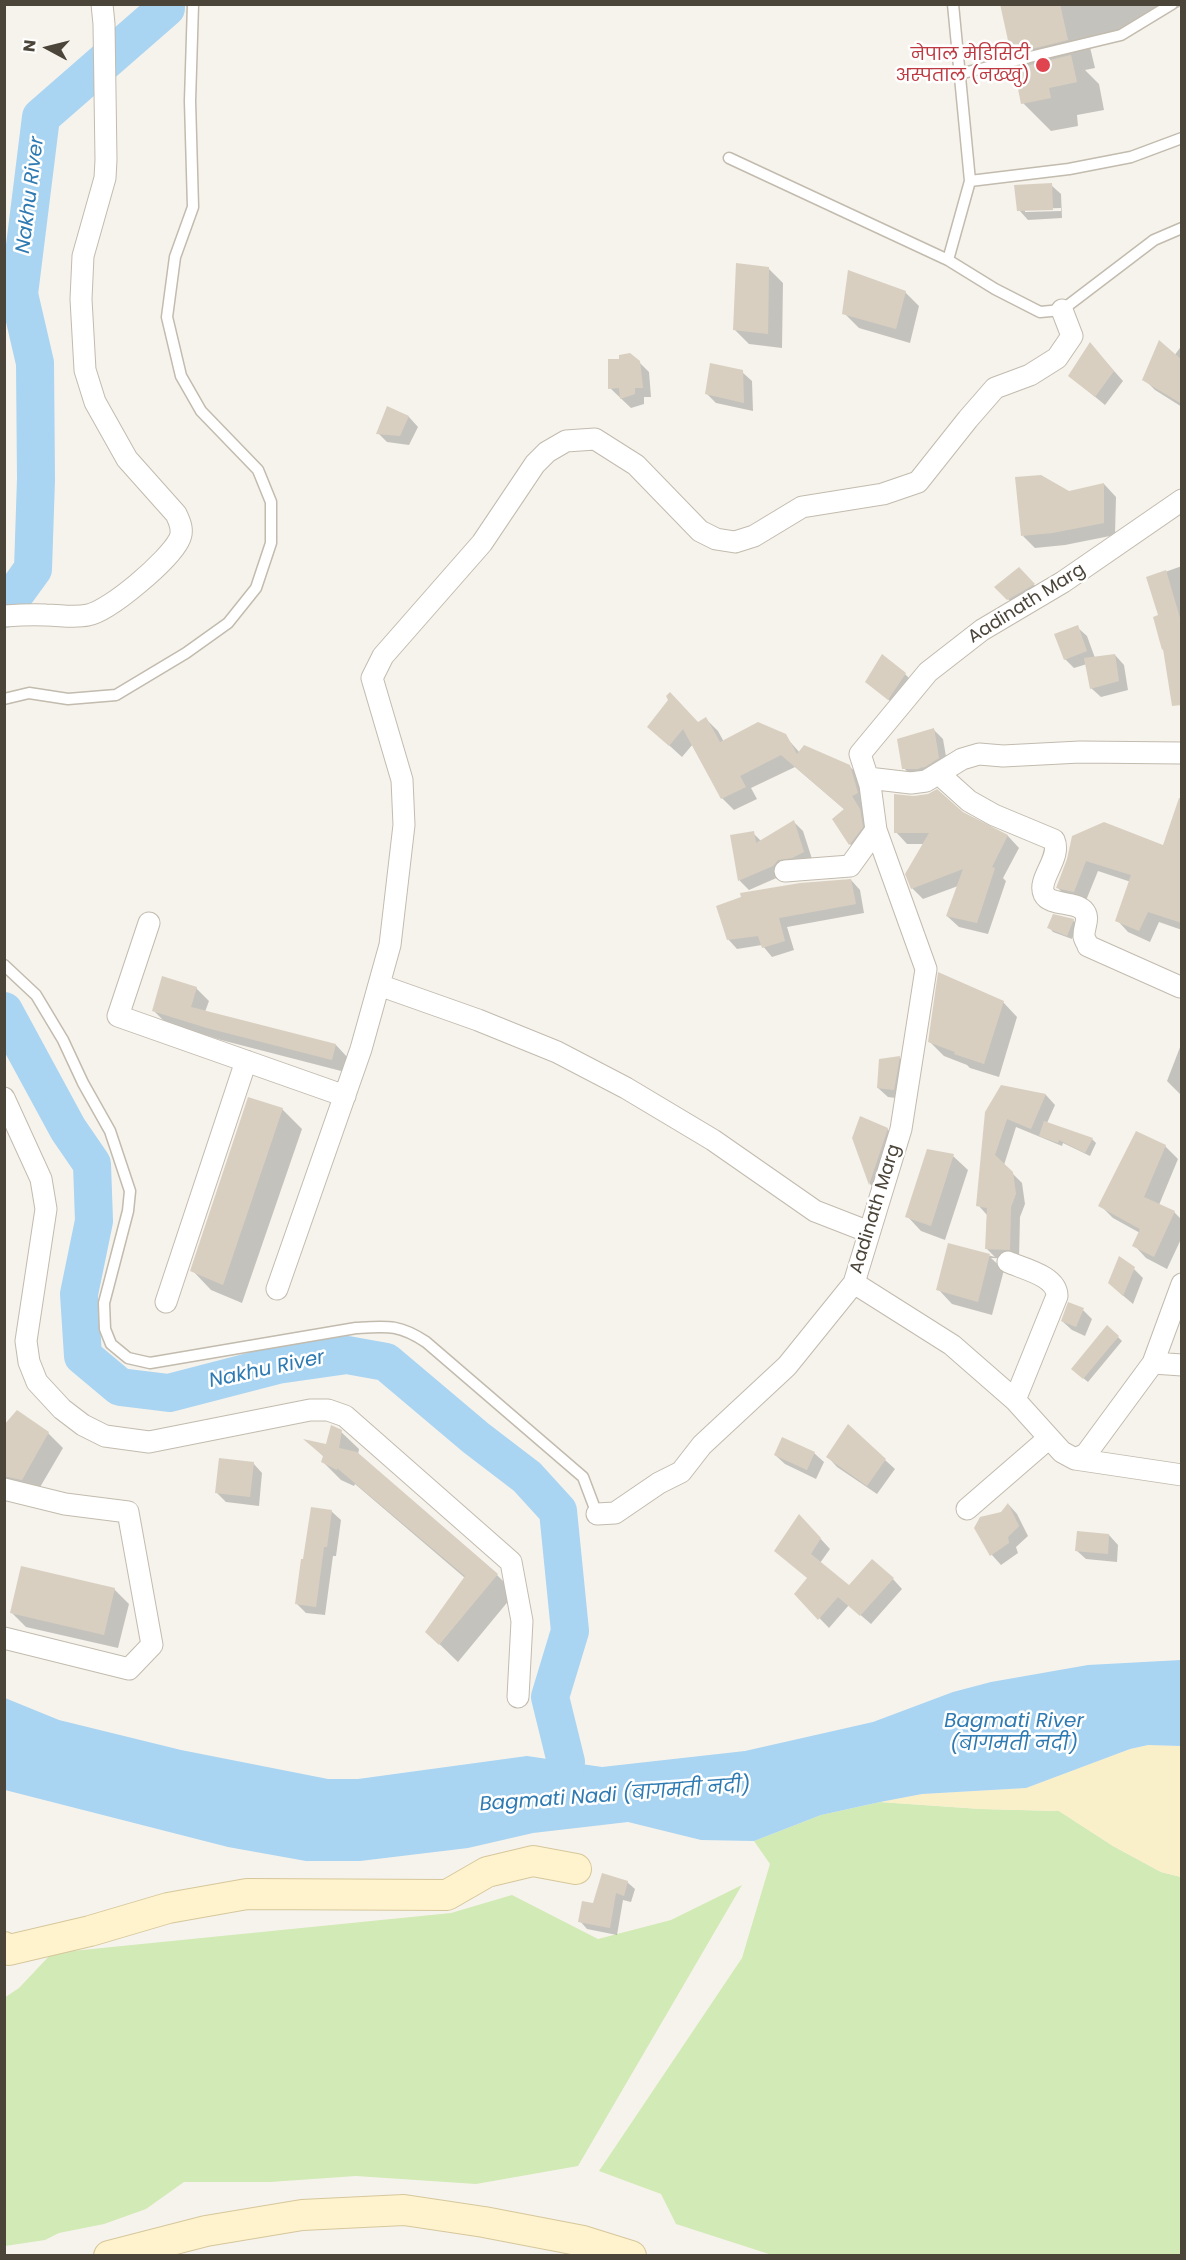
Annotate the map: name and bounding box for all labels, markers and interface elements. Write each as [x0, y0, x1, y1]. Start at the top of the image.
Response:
north arrow [18, 18, 78, 78]
text: N [17, 38, 42, 53]
place label: नेपाल मेडिसिटी अस्पताल (नख्खु) [896, 44, 1030, 86]
marker: नेपाल मेडिसिटी अस्पताल (नख्खु) [1034, 56, 1052, 74]
water label: Nakhu River [12, 135, 50, 255]
street label: Aadinath Marg [964, 559, 1090, 649]
street label: Aadinath Marg [846, 1142, 906, 1276]
water label: Nakhu River [207, 1346, 327, 1394]
water label: Bagmati River (बागमती नदी) [944, 1710, 1084, 1757]
water label: Bagmati Nadi (बागमती नदी) [479, 1775, 751, 1817]

